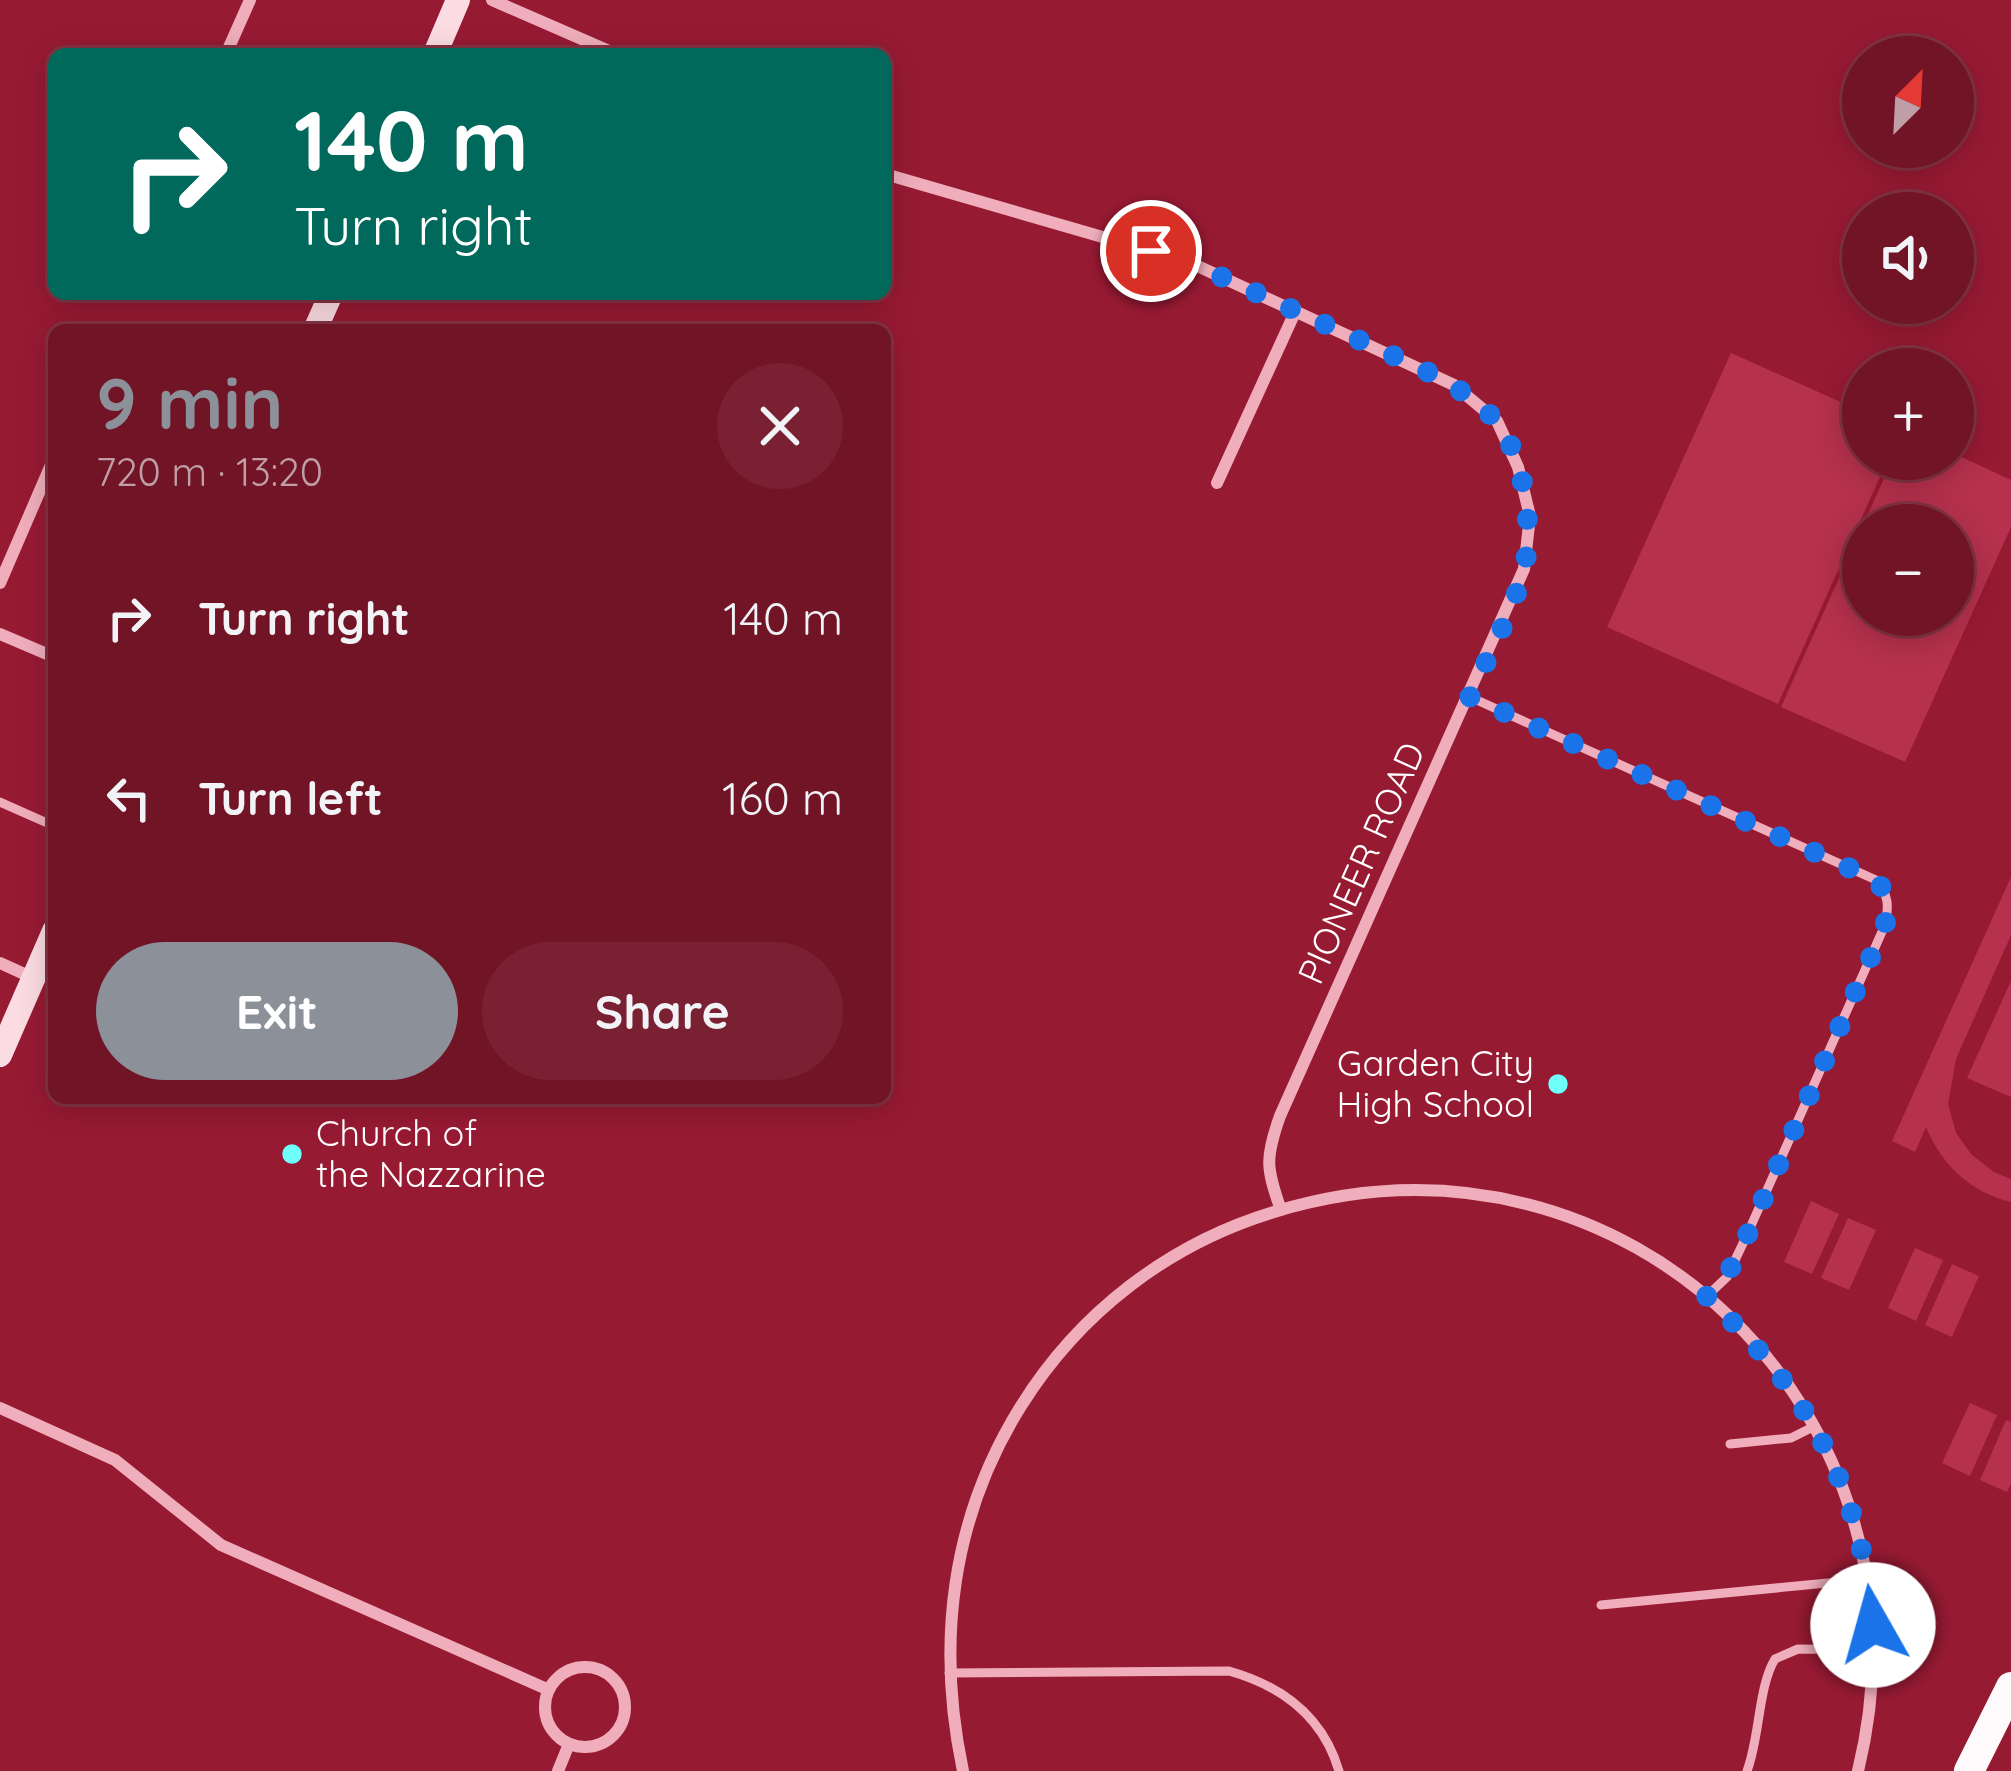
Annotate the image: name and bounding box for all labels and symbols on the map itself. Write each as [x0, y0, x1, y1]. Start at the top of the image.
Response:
north arrow [1842, 36, 1974, 168]
pin [1100, 200, 1202, 302]
street label: PIONEER ROAD [1287, 735, 1434, 990]
place label: Garden City High School [1337, 1040, 1534, 1126]
marker: Garden City High School [1545, 1071, 1571, 1097]
place label: Church of the Nazzarine [316, 1110, 546, 1196]
marker: Church of the Nazzarine [279, 1141, 305, 1167]
position arrow [1810, 1562, 1936, 1688]

